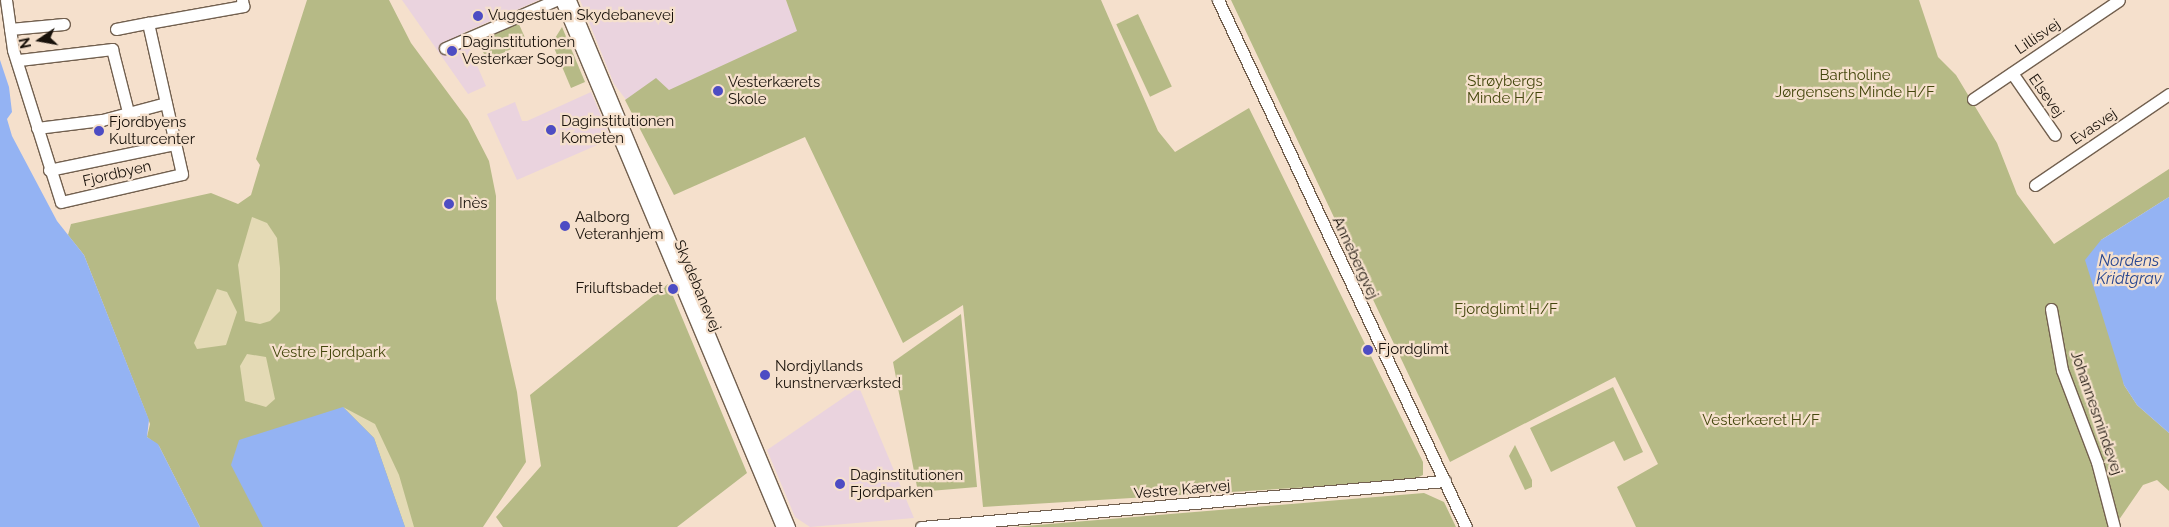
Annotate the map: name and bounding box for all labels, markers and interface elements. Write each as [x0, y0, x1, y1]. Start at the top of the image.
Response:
place label: Vuggestuen Skydebanevej [488, 7, 674, 25]
marker: Vuggestuen Skydebanevej [472, 10, 484, 22]
north arrow [15, 15, 65, 65]
street label: Lillisvej [2012, 15, 2064, 59]
place label: Daginstitutionen Vesterkær Sogn [462, 33, 575, 68]
text: N [16, 36, 34, 50]
marker: Daginstitutionen Vesterkær Sogn [446, 45, 458, 57]
park label: Bartholine Jørgensens Minde H/F [1775, 66, 1935, 101]
street label: Elsevej [2025, 71, 2067, 121]
park label: Strøybergs Minde H/F [1467, 72, 1543, 107]
place label: Vesterkærets Skole [728, 73, 820, 108]
marker: Vesterkærets Skole [712, 85, 724, 97]
street label: Evasvej [2067, 105, 2121, 149]
place label: Daginstitutionen Kometen [561, 112, 674, 147]
place label: Fjordbyens Kulturcenter [109, 113, 195, 148]
marker: Daginstitutionen Kometen [545, 124, 557, 136]
marker: Fjordbyens Kulturcenter [93, 125, 105, 137]
street label: Fjordbyen [81, 157, 153, 191]
place label: Inès [459, 195, 488, 213]
marker: Inès [443, 198, 455, 210]
place label: Aalborg Veteranhjem [575, 208, 663, 243]
street label: Annebergvej [1328, 214, 1382, 302]
marker: Aalborg Veteranhjem [559, 220, 571, 232]
street label: Skydebanevej [670, 238, 724, 334]
water label: Nordens Kridtgrav [2096, 251, 2162, 289]
place label: Friluftsbadet [575, 280, 663, 298]
marker: Friluftsbadet [667, 283, 679, 295]
park label: Fjordglimt H/F [1454, 301, 1558, 319]
place label: Fjordglimt [1378, 341, 1449, 359]
park label: Vestre Fjordpark [272, 344, 386, 362]
marker: Fjordglimt [1362, 344, 1374, 356]
street label: Johannesmindevej [2066, 349, 2126, 477]
place label: Nordjyllands kunstnerværksted [775, 357, 901, 392]
marker: Nordjyllands kunstnerværksted [759, 369, 771, 381]
park label: Vesterkæret H/F [1702, 412, 1820, 430]
place label: Daginstitutionen Fjordparken [850, 466, 963, 501]
street label: Vestre Kærvej [1133, 477, 1231, 503]
marker: Daginstitutionen Fjordparken [834, 478, 846, 490]

